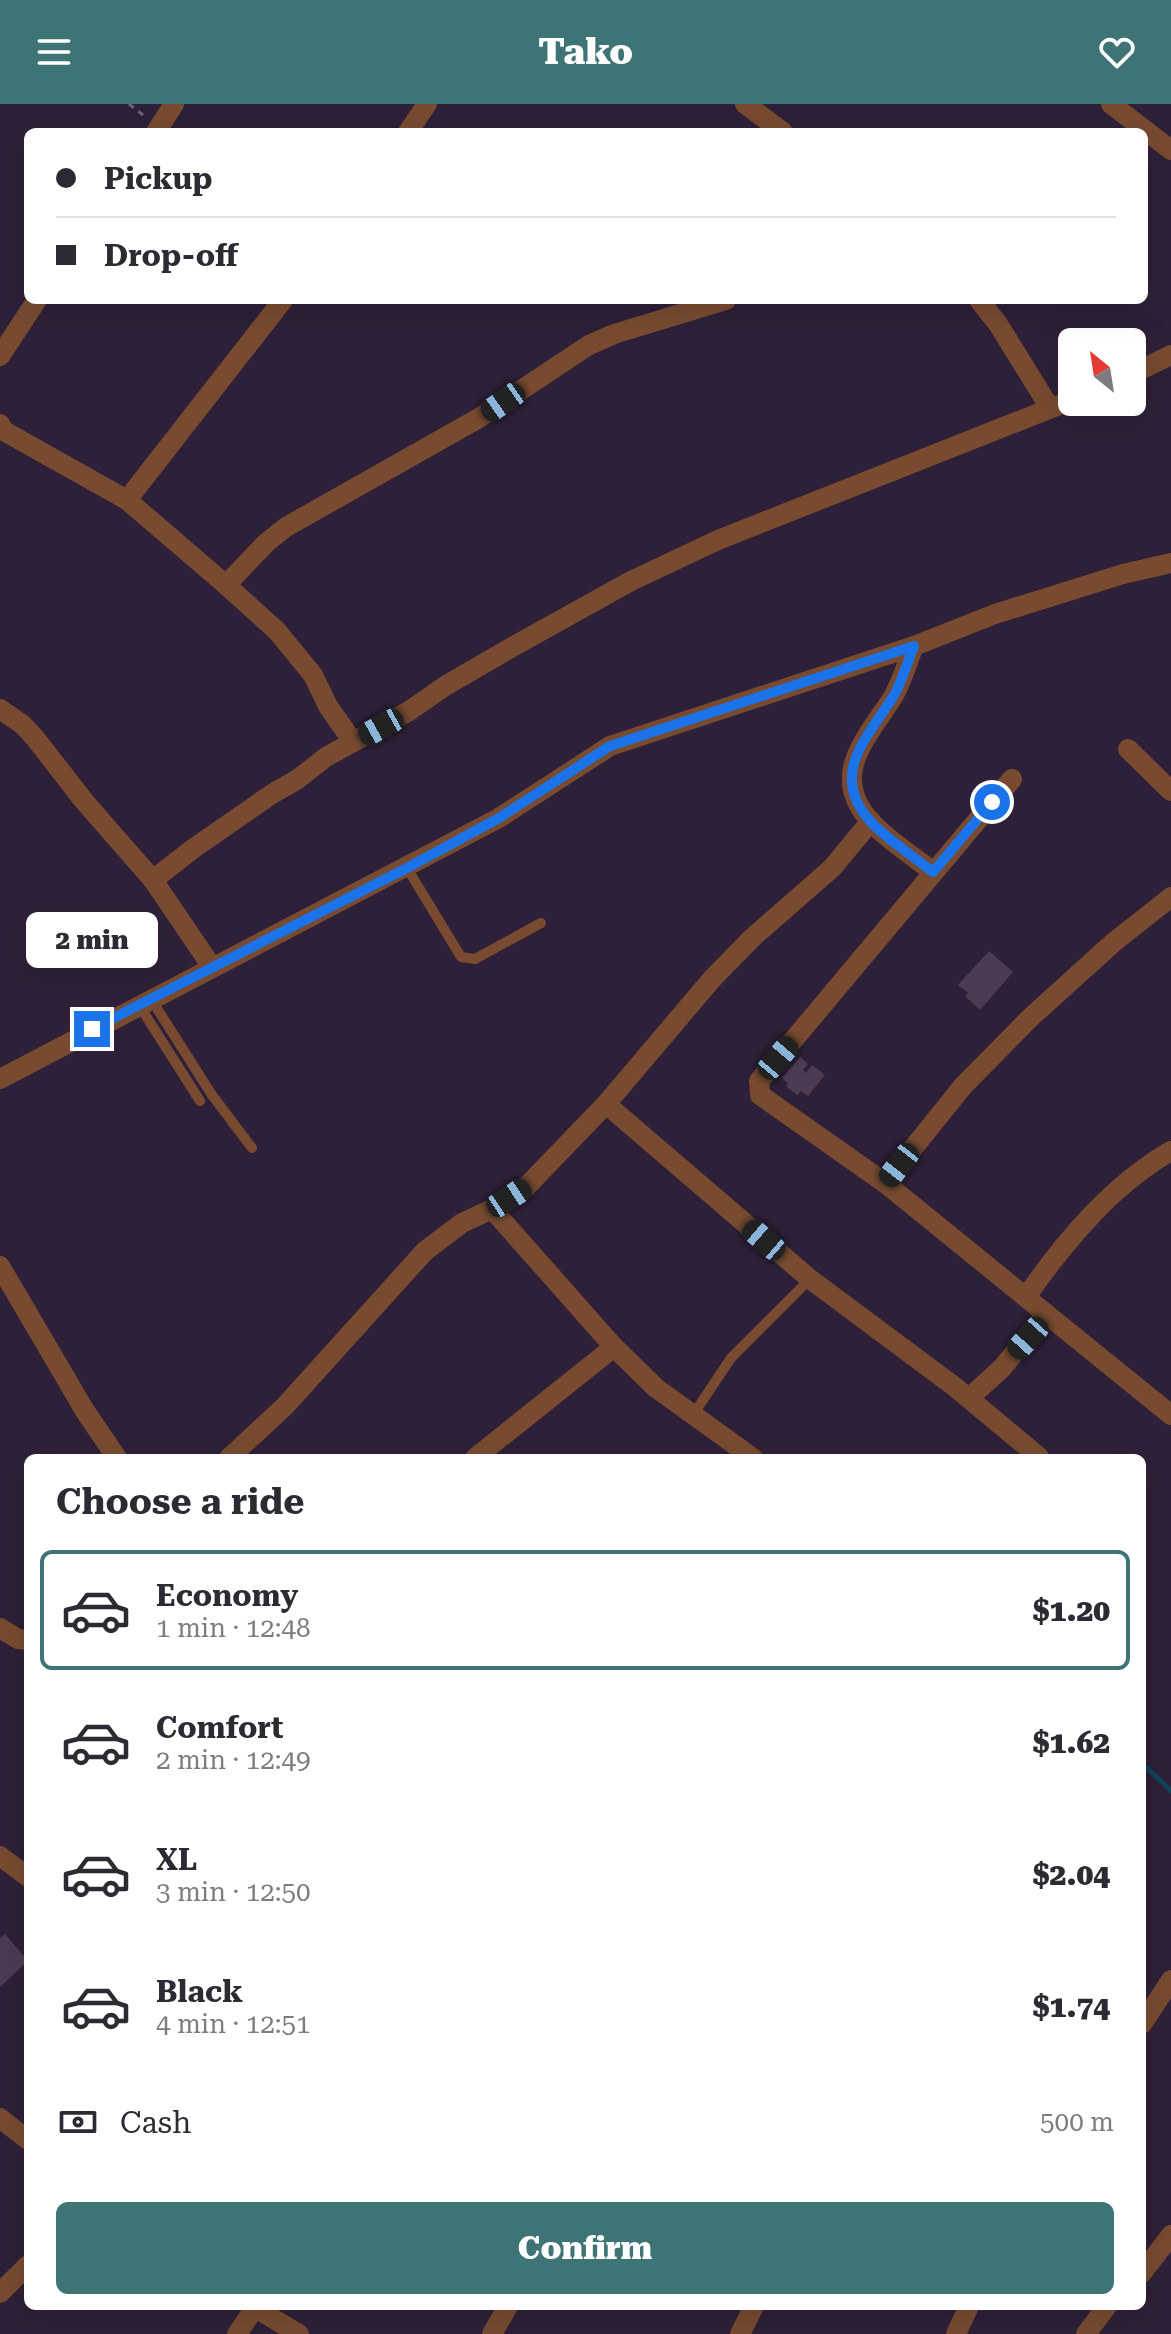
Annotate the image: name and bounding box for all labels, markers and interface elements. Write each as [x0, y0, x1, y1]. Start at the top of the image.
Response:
icon: menu [32, 30, 76, 74]
icon: heart [1095, 30, 1139, 74]
text: Tako [538, 31, 633, 73]
text: Pickup [104, 161, 212, 196]
text: Drop-off [104, 238, 238, 273]
north arrow [1058, 328, 1146, 416]
map controls [1058, 328, 1146, 416]
car [476, 378, 530, 426]
car [354, 705, 408, 749]
route start [974, 784, 1010, 820]
callout: 2 min [26, 913, 158, 969]
text: 2 min [55, 925, 129, 955]
route end [74, 1011, 110, 1047]
car [753, 1032, 803, 1084]
car [875, 1139, 923, 1191]
car [482, 1175, 536, 1221]
car [738, 1215, 790, 1265]
car [1003, 1312, 1053, 1364]
text: Choose a ride [56, 1481, 304, 1523]
icon: car [60, 1574, 132, 1646]
text: Economy [156, 1578, 298, 1613]
text: $1.20 [1033, 1593, 1110, 1628]
text: 1 min · 12:48 [156, 1613, 311, 1643]
icon: car [60, 1706, 132, 1778]
text: Comfort [156, 1710, 283, 1745]
text: $1.62 [1033, 1725, 1110, 1760]
text: 2 min · 12:49 [156, 1745, 311, 1775]
icon: car [60, 1838, 132, 1910]
text: XL [156, 1842, 197, 1877]
text: $2.04 [1033, 1857, 1110, 1892]
text: 3 min · 12:50 [156, 1877, 311, 1907]
icon: car [60, 1970, 132, 2042]
text: Black [156, 1974, 243, 2009]
text: $1.74 [1033, 1989, 1110, 2024]
text: 4 min · 12:51 [156, 2009, 311, 2039]
icon: cash [56, 2100, 100, 2144]
text: Cash [120, 2105, 191, 2140]
text: 500 m [1040, 2107, 1114, 2137]
button: Confirm [56, 2202, 1114, 2294]

